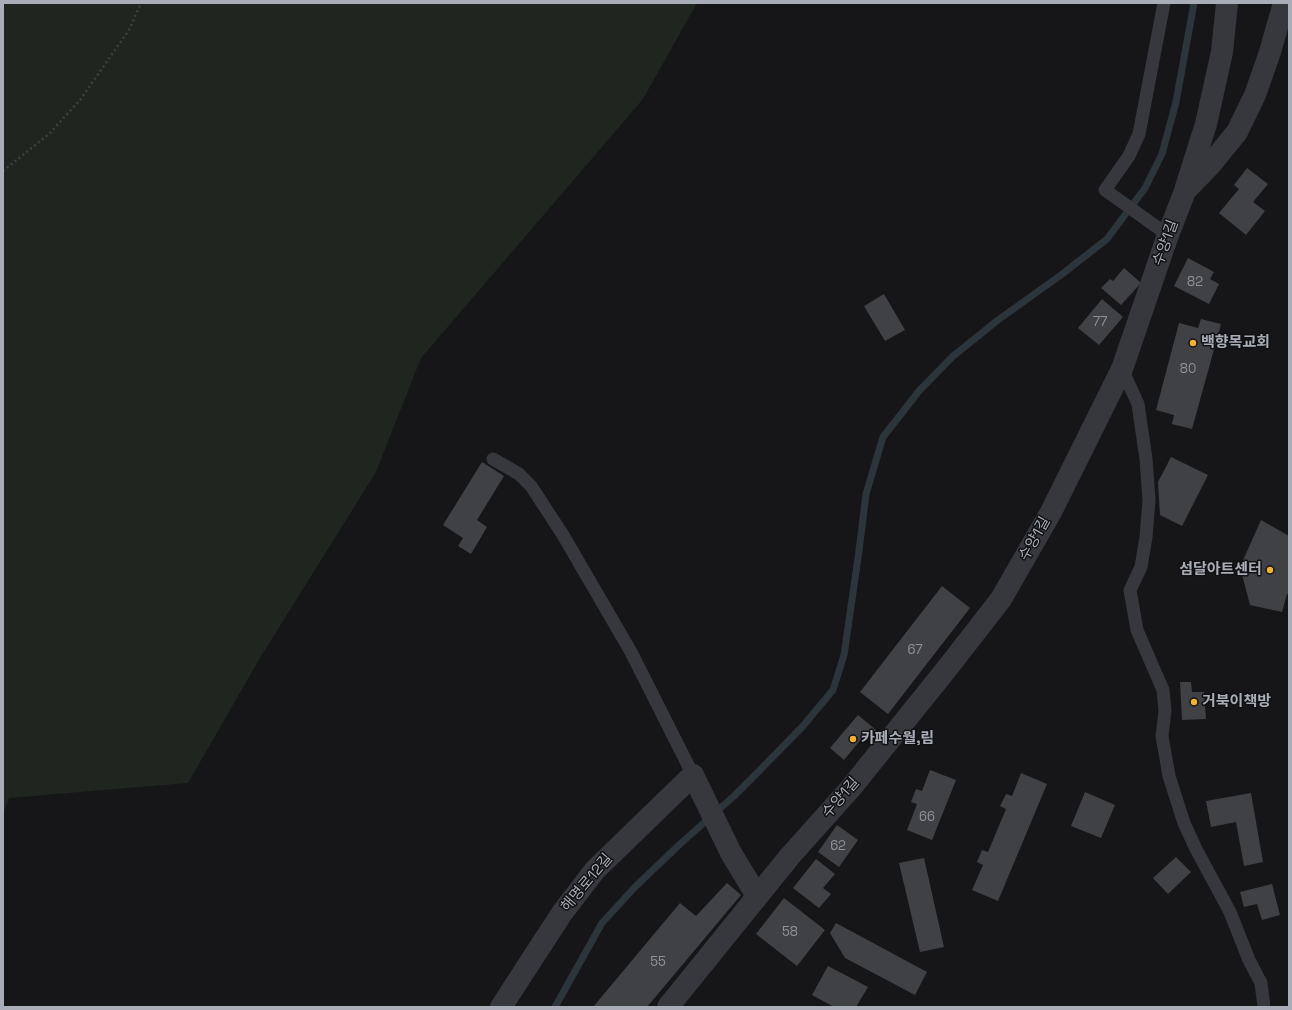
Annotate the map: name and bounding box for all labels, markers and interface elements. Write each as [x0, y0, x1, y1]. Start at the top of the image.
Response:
street label: 수양1길 [1149, 218, 1183, 268]
house number: 82 [1187, 274, 1203, 290]
house number: 77 [1093, 314, 1107, 330]
place label: 백향목교회 [1201, 334, 1270, 352]
marker: 백향목교회 [1188, 338, 1198, 348]
house number: 80 [1180, 361, 1196, 377]
street label: 수양1길 [1016, 514, 1054, 564]
place label: 섬달아트센터 [1179, 561, 1262, 579]
marker: 섬달아트센터 [1265, 565, 1275, 575]
house number: 67 [907, 642, 923, 658]
place label: 거북이책방 [1202, 693, 1271, 711]
marker: 거북이책방 [1189, 697, 1199, 707]
place label: 카페수월,림 [861, 730, 934, 748]
marker: 카페수월,림 [848, 734, 858, 744]
street label: 수양1길 [819, 774, 863, 822]
house number: 66 [919, 809, 935, 825]
house number: 62 [830, 838, 846, 854]
street label: 해명로12길 [557, 850, 617, 916]
house number: 58 [782, 924, 798, 940]
house number: 55 [650, 954, 666, 970]

